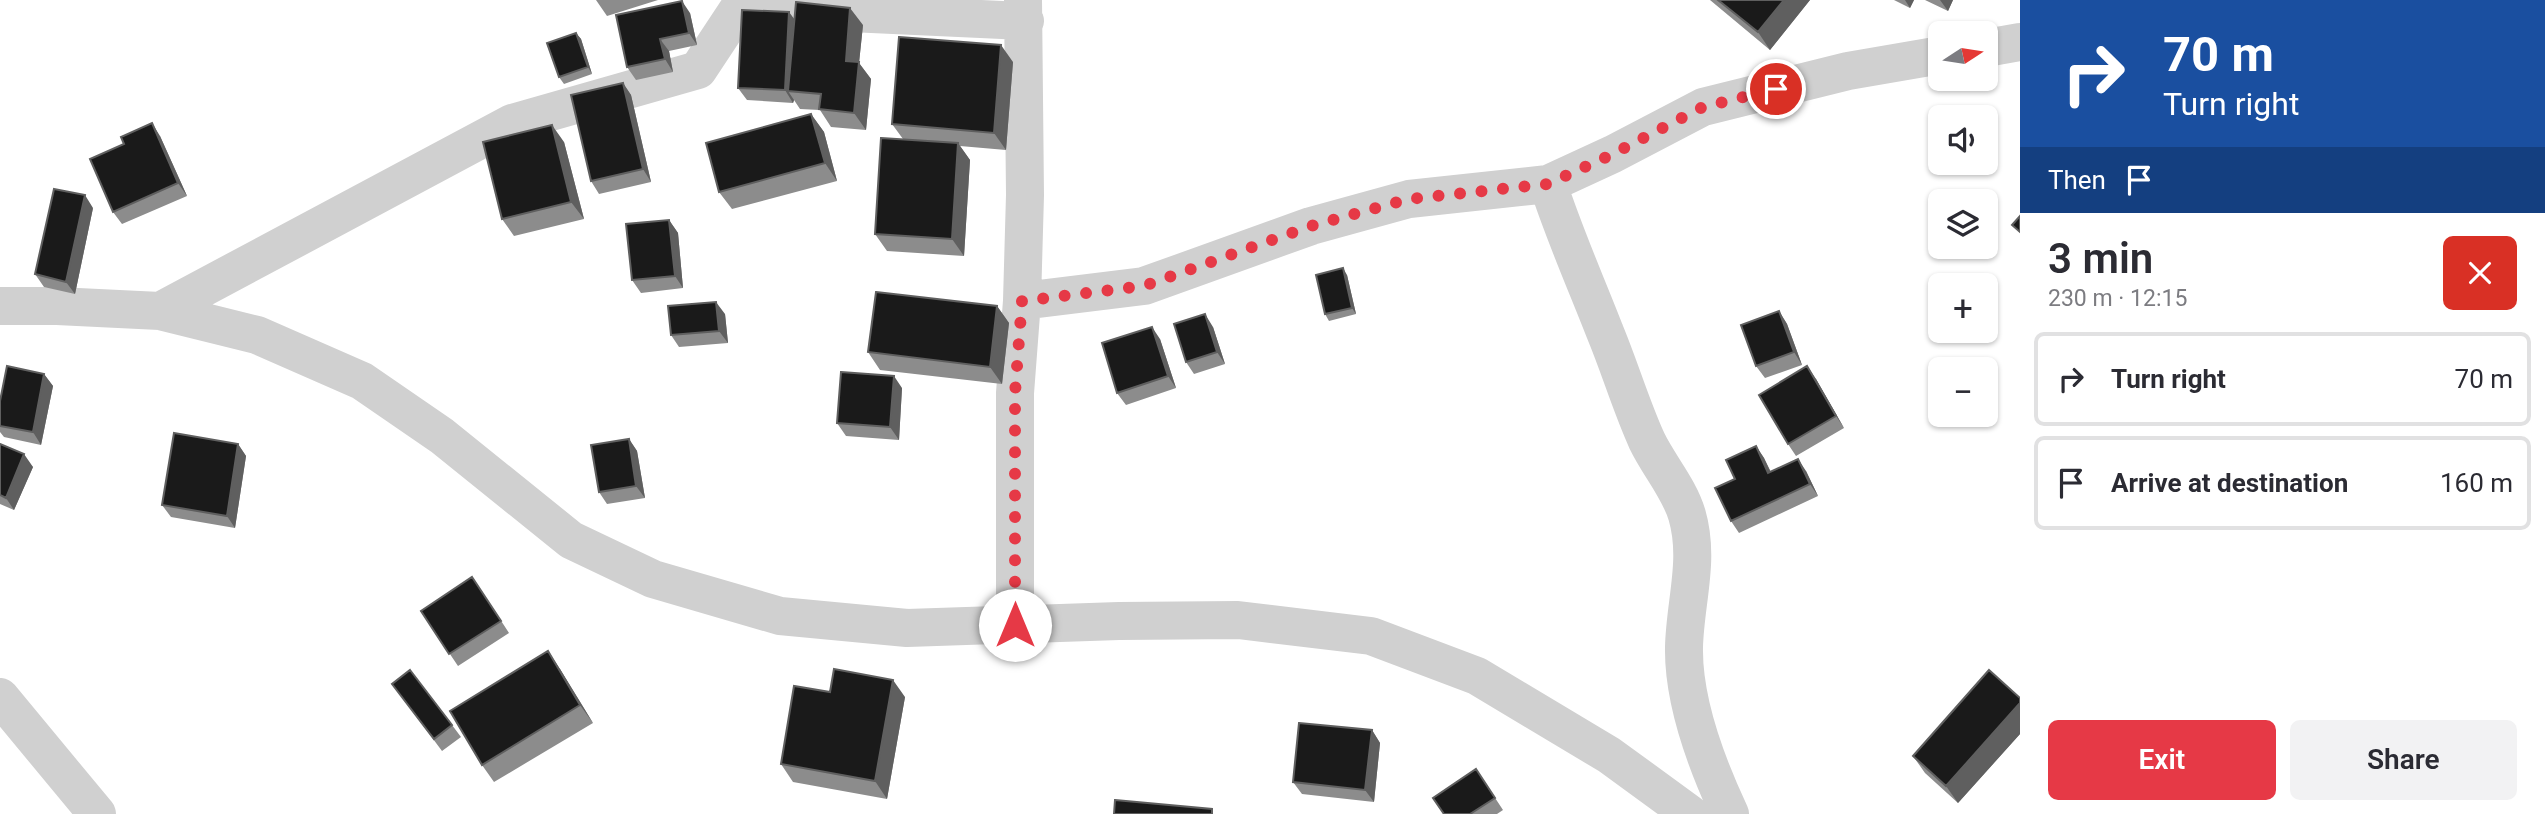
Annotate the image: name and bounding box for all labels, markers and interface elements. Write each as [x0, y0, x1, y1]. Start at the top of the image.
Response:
north arrow [1928, 21, 1998, 91]
map controls [1928, 21, 1998, 427]
text: 70 m [2163, 26, 2274, 83]
icon: right [2048, 28, 2139, 119]
pin [1746, 59, 1806, 119]
icon: arrive [1757, 70, 1795, 108]
text: Turn right [2163, 85, 2299, 123]
button: sound [1928, 105, 1998, 175]
icon: arrive [2120, 161, 2158, 199]
text: Then [2048, 165, 2106, 195]
button: layers [1928, 189, 1998, 259]
text: 3 min [2048, 234, 2153, 283]
button: close [2443, 236, 2517, 310]
button: + [1928, 273, 1998, 343]
text: 230 m · 12:15 [2048, 285, 2187, 312]
button: − [1928, 357, 1998, 427]
icon: right [2052, 360, 2090, 398]
text: Turn right [2111, 364, 2226, 394]
text: 70 m [2455, 364, 2513, 394]
icon: arrive [2052, 464, 2090, 502]
text: Arrive at destination [2111, 468, 2348, 498]
text: 160 m [2440, 468, 2513, 498]
position arrow [978, 588, 1052, 662]
button: Exit [2048, 720, 2276, 800]
button: Share [2290, 720, 2517, 800]

